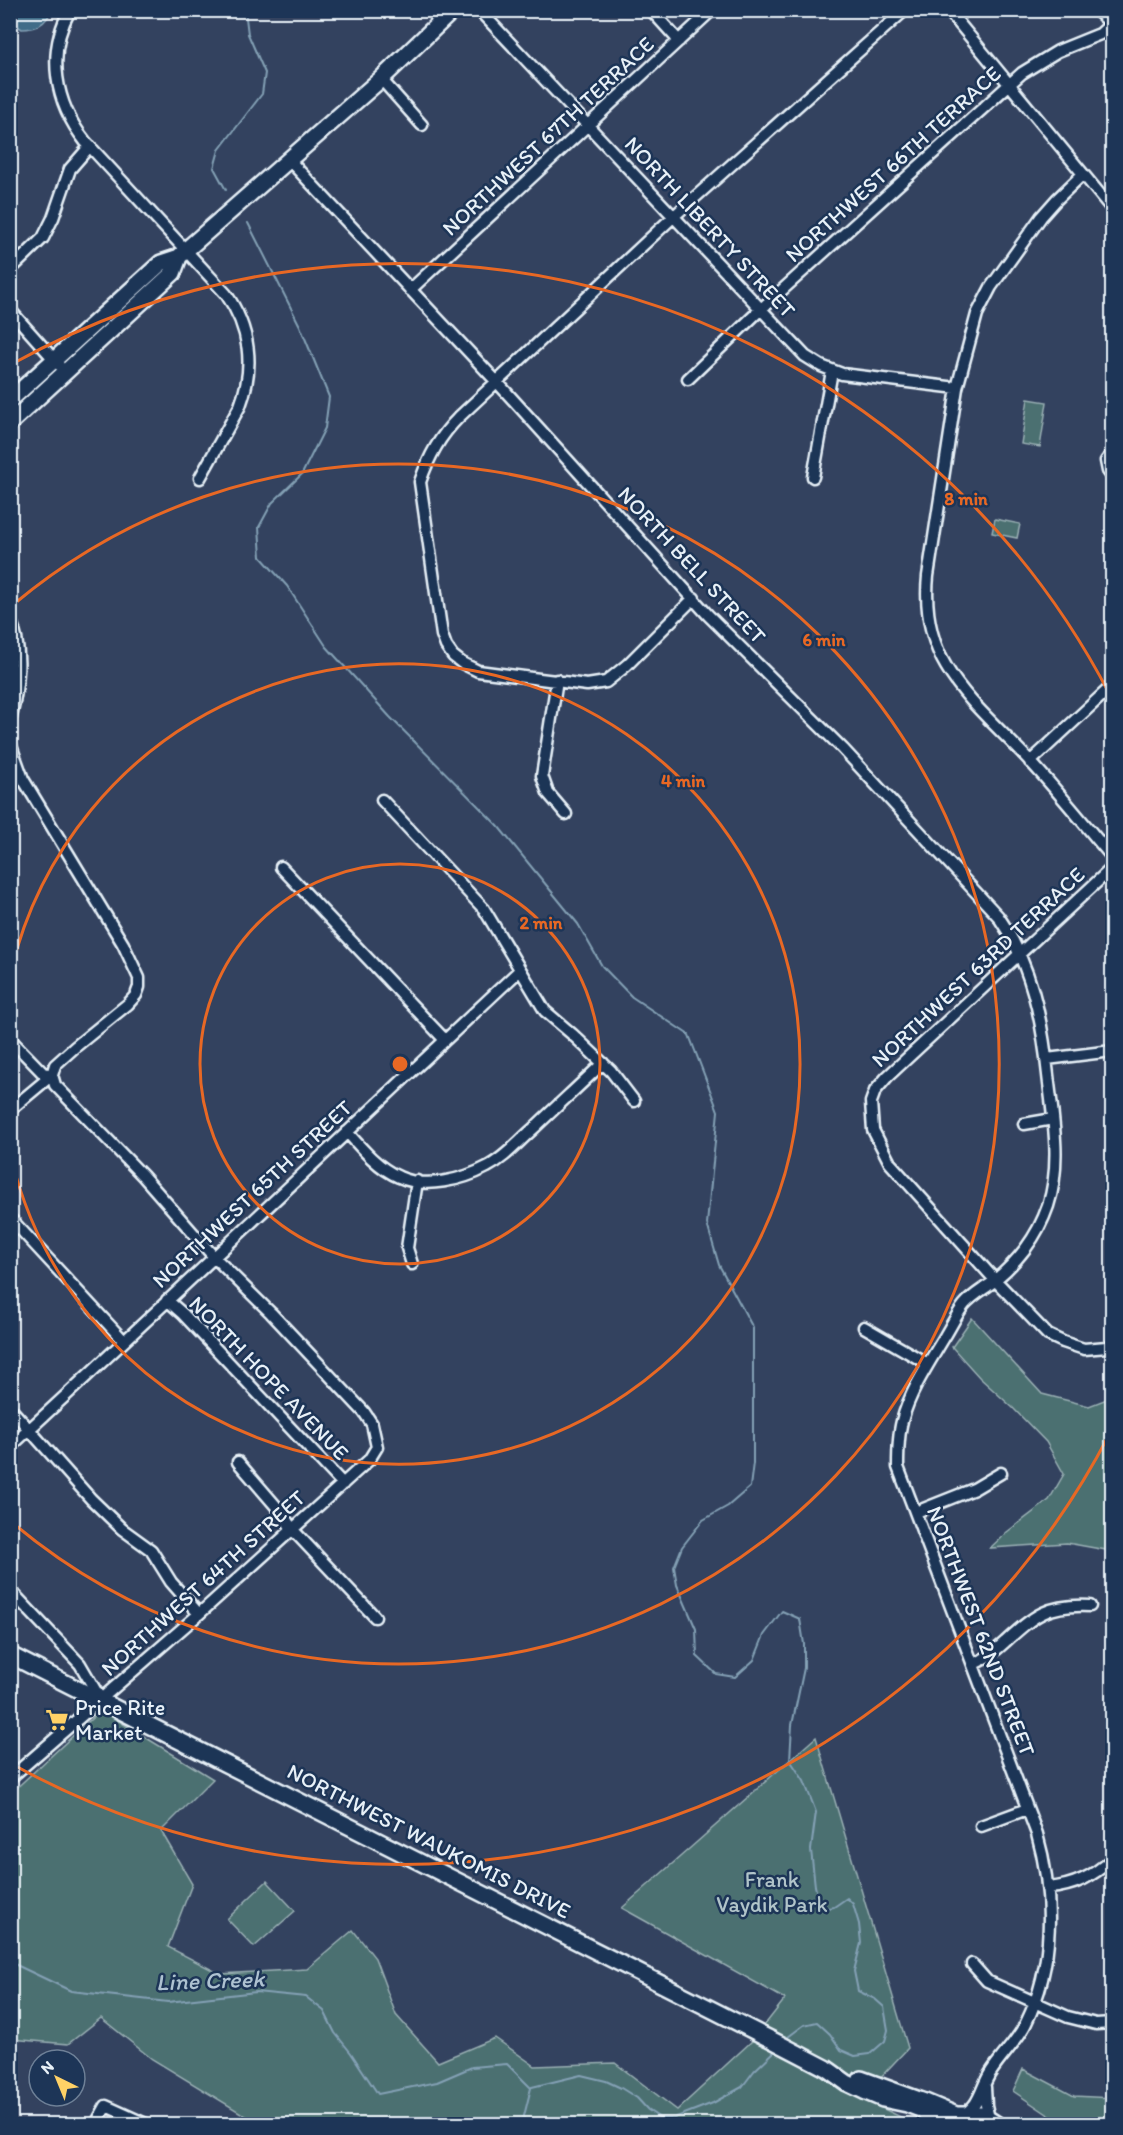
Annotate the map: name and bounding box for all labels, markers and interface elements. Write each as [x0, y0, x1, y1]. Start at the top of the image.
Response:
street label: NORTHWEST 67TH TERRACE [436, 31, 660, 241]
street label: NORTHWEST 66TH TERRACE [780, 60, 1006, 268]
street label: NORTH LIBERTY STREET [619, 131, 802, 324]
street label: NORTH BELL STREET [612, 481, 772, 650]
text: 8 min [944, 488, 988, 510]
text: 6 min [803, 629, 846, 651]
text: 4 min [661, 770, 706, 792]
street label: NORTHWEST 63RD TERRACE [866, 861, 1090, 1073]
text: 2 min [520, 912, 563, 934]
centre of rings [390, 1054, 410, 1074]
street label: NORTHWEST 65TH STREET [146, 1094, 358, 1294]
street label: NORTH HOPE AVENUE [183, 1290, 355, 1466]
street label: NORTHWEST 64TH STREET [95, 1484, 311, 1682]
street label: NORTHWEST 62ND STREET [921, 1502, 1041, 1760]
place label: Price Rite Market [75, 1694, 165, 1746]
supermarket icon: Price Rite Market [44, 1707, 70, 1733]
street label: NORTHWEST WAUKOMIS DRIVE [283, 1758, 575, 1924]
park label: Frank Vaydik Park [716, 1866, 828, 1918]
water label: Line Creek [155, 1964, 266, 1996]
north arrow [27, 2048, 87, 2108]
text: N [37, 2057, 58, 2078]

